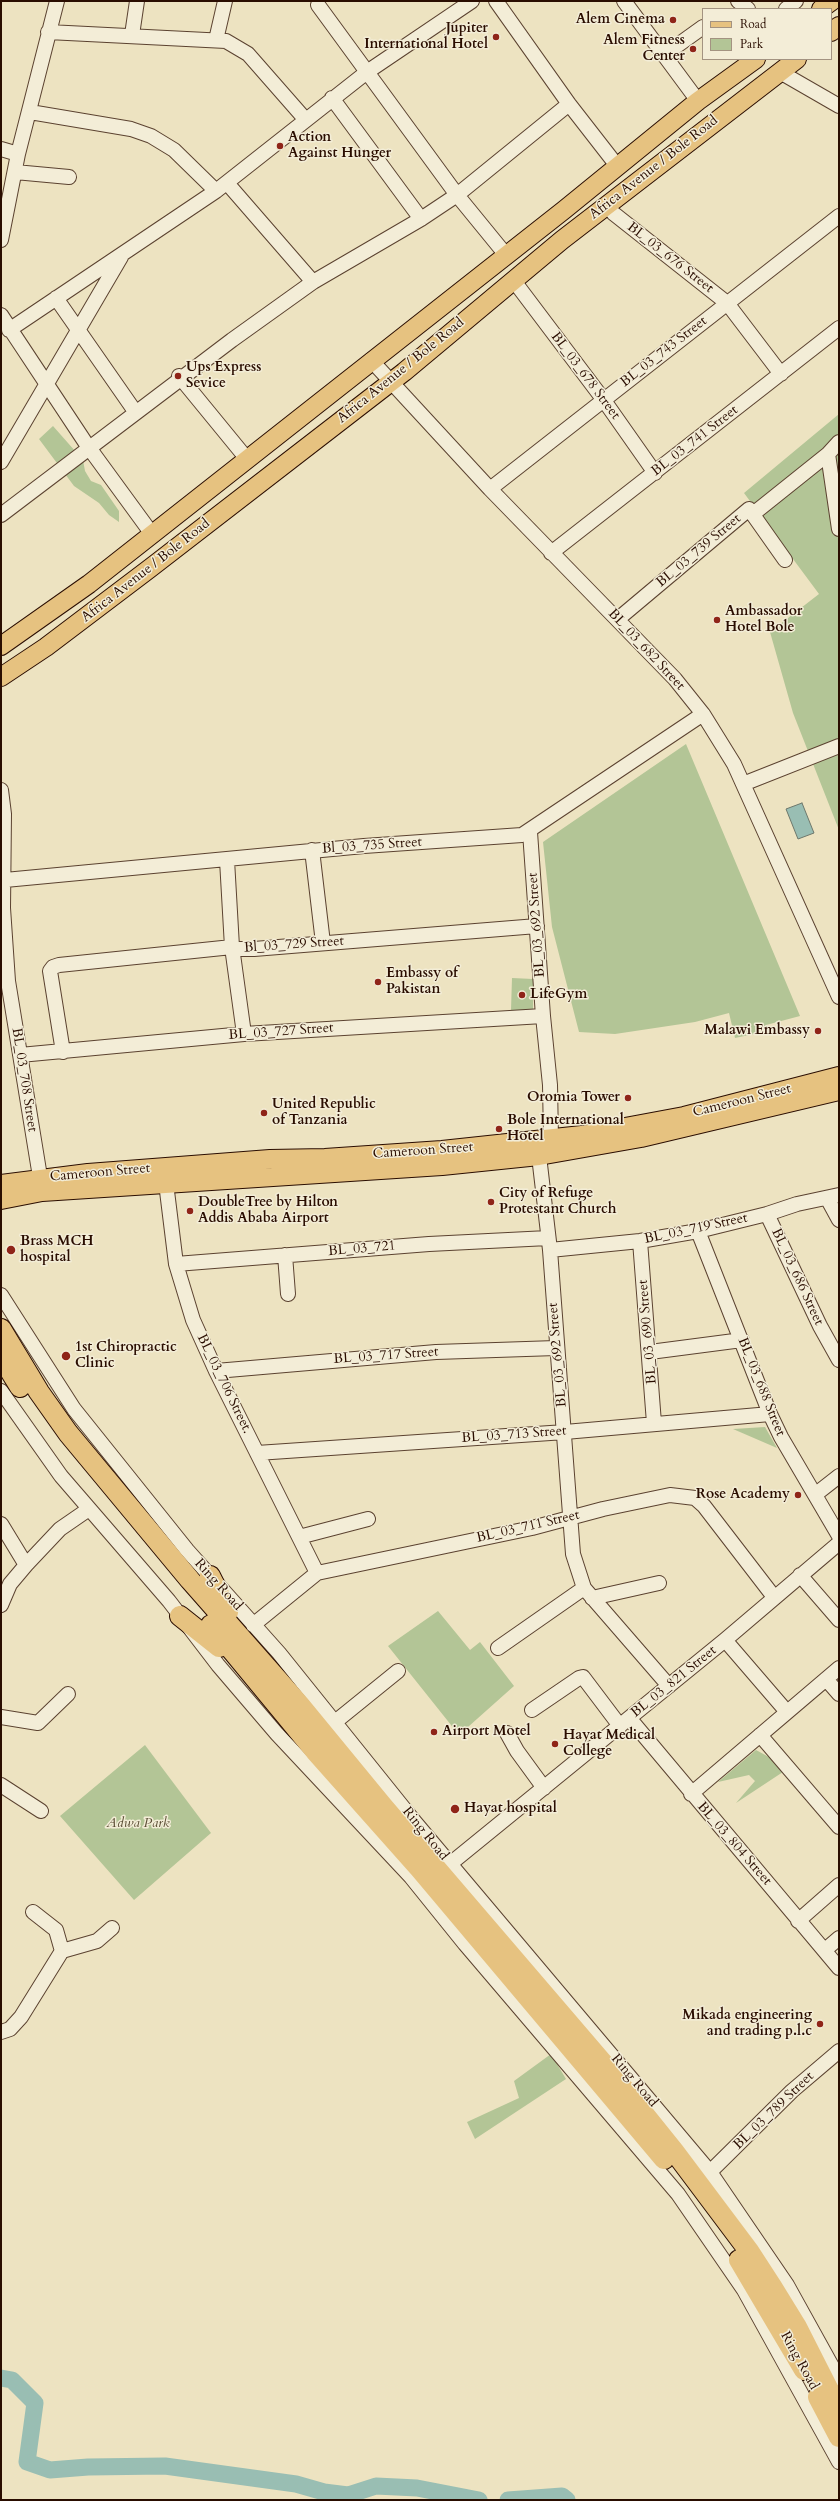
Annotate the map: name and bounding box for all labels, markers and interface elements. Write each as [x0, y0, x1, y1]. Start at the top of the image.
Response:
legend [702, 8, 832, 60]
place label: Alem Cinema [576, 12, 665, 28]
marker: Alem Cinema [668, 15, 678, 25]
text: Road [740, 16, 766, 32]
place label: Jupiter International Hotel [364, 21, 488, 54]
marker: Jupiter International Hotel [491, 32, 501, 42]
place label: Alem Fitness Center [603, 33, 685, 66]
text: Park [740, 36, 763, 52]
marker: Alem Fitness Center [688, 44, 698, 54]
street label: Africa Avenue / Bole Road [586, 113, 722, 223]
place label: Action Against Hunger [288, 130, 391, 162]
marker: Action Against Hunger [275, 141, 285, 151]
street label: BL_03_676 Street [623, 219, 717, 297]
street label: BL_03_743 Street [617, 313, 711, 391]
street label: Africa Avenue / Bole Road [334, 315, 468, 427]
street label: BL_03_678 Street [547, 329, 623, 423]
place label: Ups Express Sevice [186, 360, 261, 392]
marker: Ups Express Sevice [173, 371, 183, 381]
street label: BL_03_741 Street [648, 402, 742, 480]
street label: BL_03_739 Street [653, 511, 745, 591]
street label: Africa Avenue / Bole Road [78, 516, 214, 626]
place label: Ambassador Hotel Bole [725, 604, 802, 636]
street label: BL_03_682 Street [604, 606, 688, 694]
marker: Ambassador Hotel Bole [712, 615, 722, 625]
street label: Bl_03_735 Street [321, 834, 423, 858]
street label: BL_03_692 Street [525, 872, 549, 978]
street label: Bl_03_729 Street [243, 933, 345, 957]
place label: Embassy of Pakistan [386, 966, 458, 998]
marker: Embassy of Pakistan [373, 977, 383, 987]
place label: LifeGym [530, 987, 587, 1003]
marker: LifeGym [517, 990, 527, 1000]
street label: BL_03_727 Street [228, 1020, 334, 1044]
place label: Malawi Embassy [704, 1023, 810, 1039]
marker: Malawi Embassy [813, 1026, 823, 1036]
street label: BL_03_708 Street [7, 1027, 41, 1133]
street label: Cameroon Street [691, 1081, 793, 1121]
place label: Oromia Tower [527, 1090, 620, 1106]
marker: Oromia Tower [623, 1093, 633, 1103]
place label: United Republic of Tanzania [272, 1097, 376, 1130]
marker: United Republic of Tanzania [259, 1108, 269, 1118]
place label: Bole International Hotel [507, 1113, 624, 1146]
marker: Bole International Hotel [494, 1124, 504, 1134]
street label: Cameroon Street [372, 1139, 474, 1163]
street label: Cameroon Street [49, 1160, 151, 1186]
place label: City of Refuge Protestant Church [499, 1186, 616, 1218]
place label: DoubleTree by Hilton Addis Ababa Airport [198, 1195, 338, 1228]
marker: City of Refuge Protestant Church [486, 1197, 496, 1207]
marker: DoubleTree by Hilton Addis Ababa Airport [185, 1206, 195, 1216]
street label: BL_03_719 Street [643, 1210, 749, 1248]
street label: BL_03_686 Street [767, 1226, 827, 1328]
place label: Brass MCH hospital [20, 1234, 94, 1266]
street label: BL_03_721 [328, 1238, 396, 1260]
marker: Brass MCH hospital [5, 1244, 17, 1256]
street label: BL_03_690 Street [635, 1279, 661, 1385]
street label: BL_03_692 Street [545, 1302, 571, 1408]
street label: BL_03_706 Street. [193, 1331, 255, 1437]
street label: BL_03_688 Street [734, 1335, 788, 1439]
place label: 1st Chiropractic Clinic [75, 1340, 177, 1372]
street label: BL_03_717 Street [333, 1344, 439, 1368]
marker: 1st Chiropractic Clinic [60, 1350, 72, 1362]
street label: BL_03_713 Street [461, 1423, 567, 1447]
place label: Rose Academy [696, 1487, 790, 1503]
marker: Rose Academy [793, 1490, 803, 1500]
street label: BL_03_711 Street [475, 1507, 581, 1547]
street label: Ring Road [190, 1556, 246, 1614]
street label: BL_03_821 Street [628, 1642, 720, 1722]
place label: Airport Motel [442, 1724, 531, 1740]
marker: Airport Motel [429, 1727, 439, 1737]
place label: Hayat Medical College [563, 1728, 655, 1760]
marker: Hayat Medical College [550, 1739, 560, 1749]
street label: BL_03_804 Street [693, 1799, 775, 1889]
place label: Hayat hospital [464, 1801, 557, 1817]
marker: Hayat hospital [449, 1803, 461, 1815]
street label: Ring Road [398, 1804, 452, 1864]
park label: Adwa Park [106, 1816, 170, 1832]
place label: Mikada engineering and trading p.l.c [682, 2008, 812, 2040]
marker: Mikada engineering and trading p.l.c [815, 2019, 825, 2029]
street label: Ring Road [607, 2051, 661, 2111]
street label: BL_03_789 Street [730, 2068, 818, 2154]
street label: Ring Road [776, 2329, 822, 2393]

